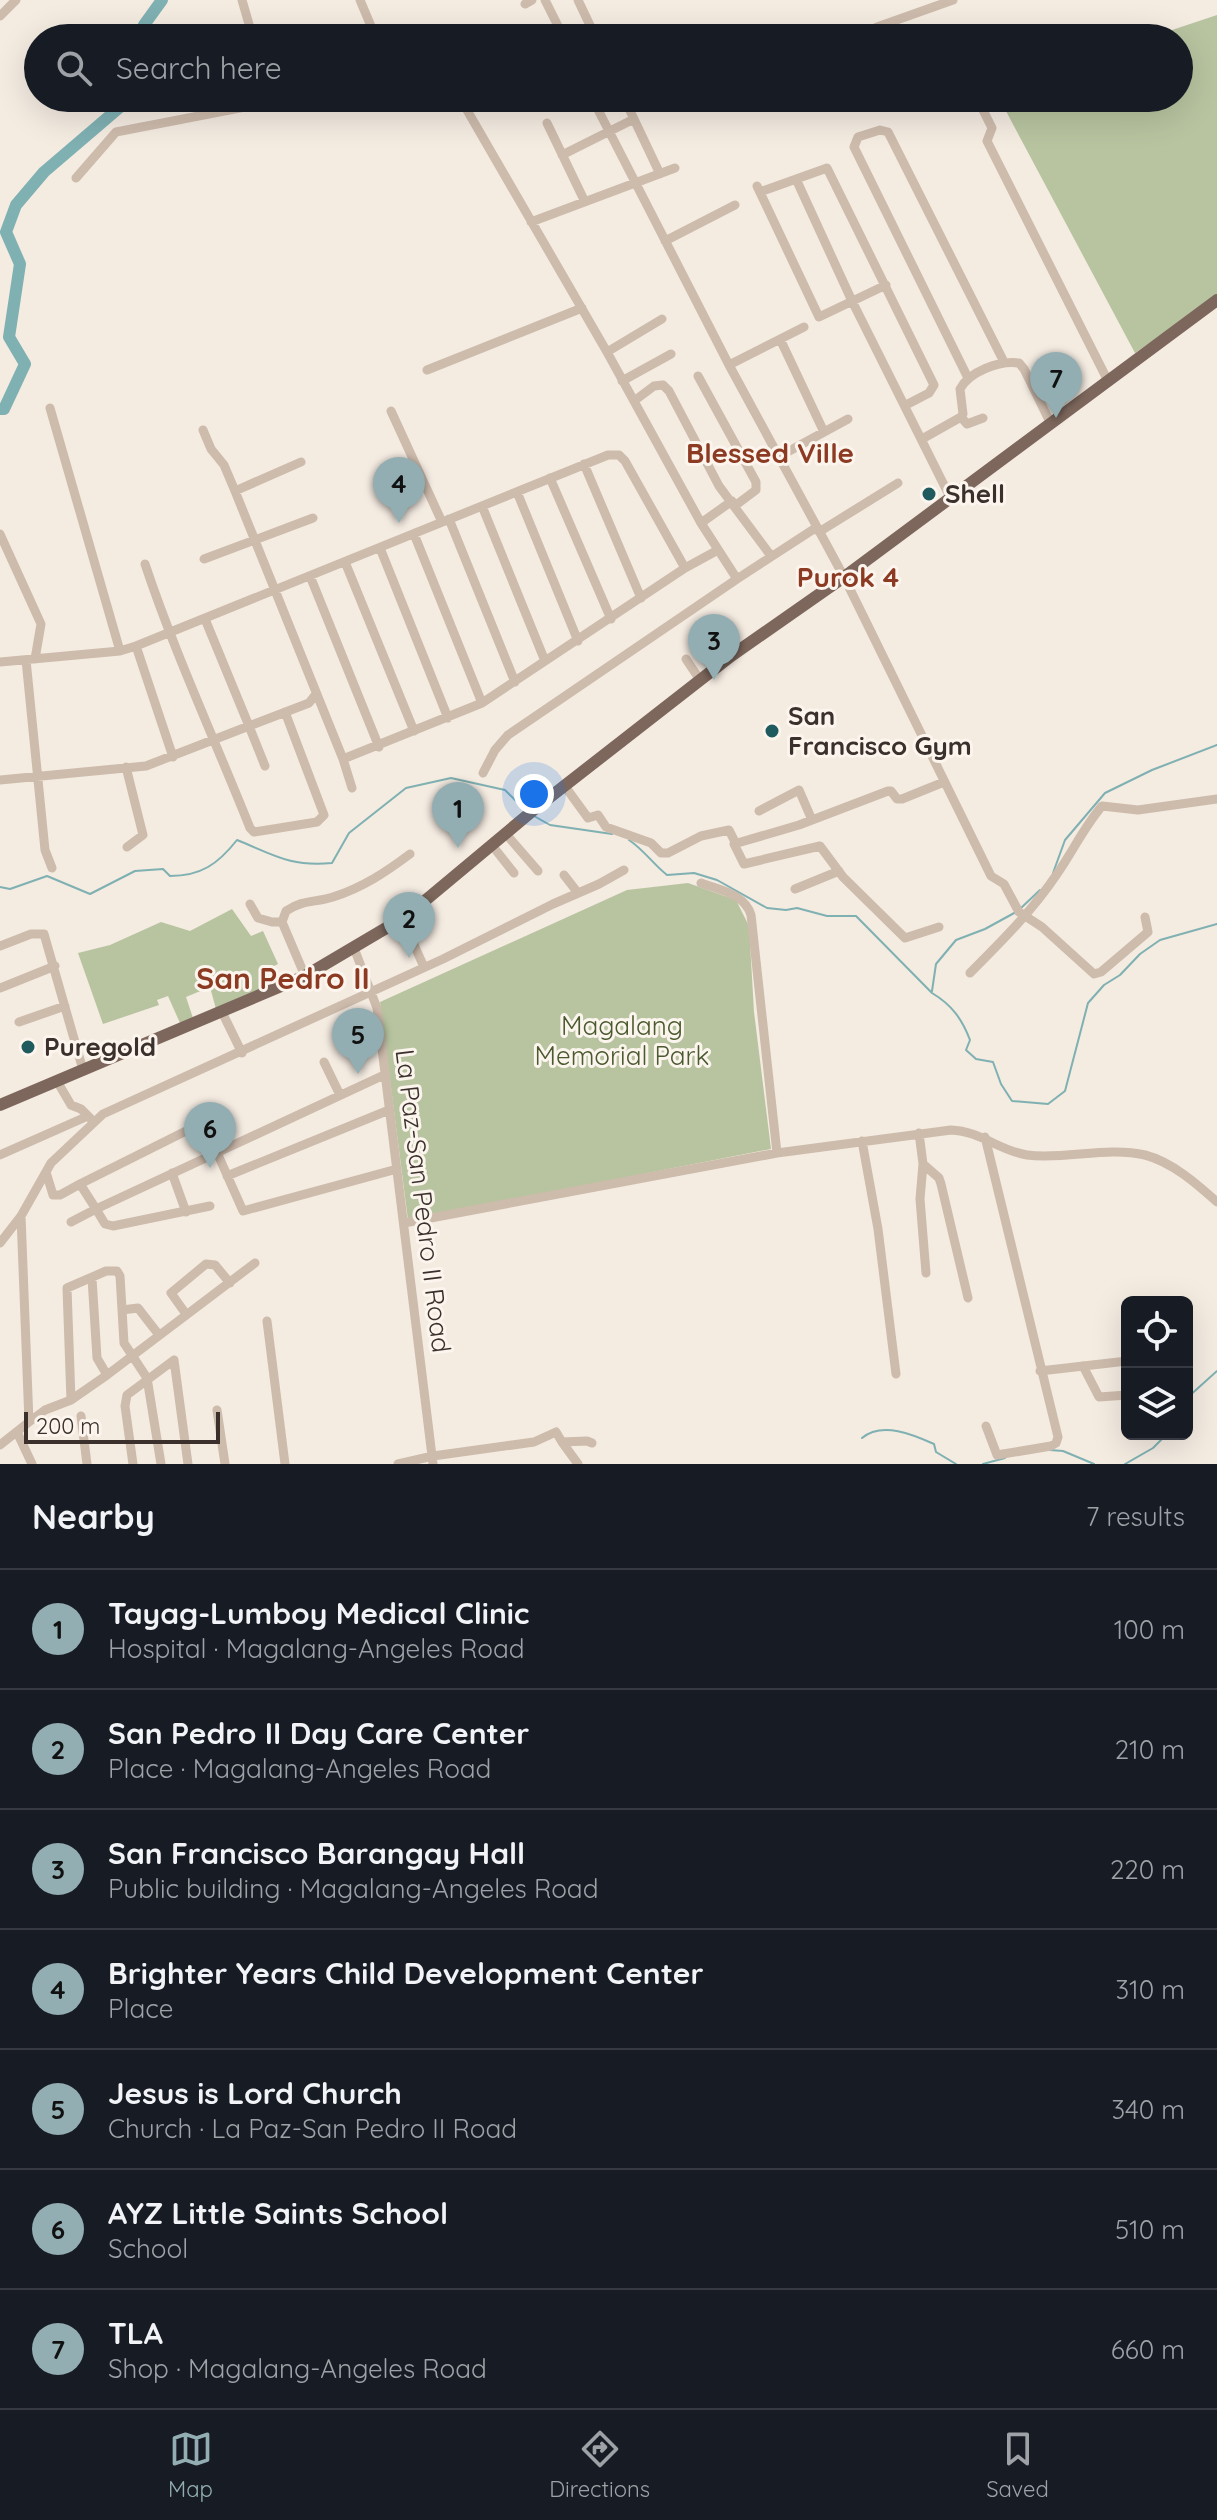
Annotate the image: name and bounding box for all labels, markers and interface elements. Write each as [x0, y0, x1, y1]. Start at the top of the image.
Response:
search box [24, 24, 1193, 112]
icon: search [52, 46, 96, 90]
text: Search here [116, 49, 282, 87]
pin: 7 [1030, 352, 1082, 418]
district label: Blessed Ville [686, 435, 854, 470]
pin: 4 [373, 457, 425, 523]
place label: Shell [945, 477, 1005, 510]
marker: Shell [920, 485, 938, 503]
district label: Purok 4 [797, 559, 899, 594]
pin: 3 [688, 614, 740, 680]
place label: San Francisco Gym [788, 699, 972, 762]
marker: San Francisco Gym [763, 722, 781, 740]
your location [514, 774, 554, 814]
pin: 1 [432, 782, 484, 848]
pin: 2 [383, 892, 435, 958]
district label: San Pedro II [196, 959, 370, 997]
pin: 5 [332, 1008, 384, 1074]
park label: Magalang Memorial Park [534, 1009, 710, 1072]
place label: Puregold [44, 1030, 156, 1063]
marker: Puregold [19, 1038, 37, 1056]
street label: La Paz-San Pedro II Road [389, 1047, 458, 1355]
pin: 6 [184, 1102, 236, 1168]
map controls [1121, 1296, 1193, 1440]
button: locate [1121, 1296, 1193, 1368]
button: layers [1121, 1368, 1193, 1440]
scale bar [24, 1408, 220, 1444]
text: 200 m [36, 1412, 100, 1440]
text: Nearby [32, 1495, 155, 1538]
text: 7 results [1086, 1500, 1185, 1533]
text: Tayag-Lumboy Medical Clinic [108, 1594, 529, 1632]
text: 1 [53, 1613, 63, 1646]
text: 100 m [1114, 1613, 1185, 1646]
text: Hospital · Magalang-Angeles Road [108, 1632, 524, 1665]
text: San Pedro II Day Care Center [108, 1714, 529, 1752]
text: 2 [51, 1733, 65, 1766]
text: 210 m [1115, 1733, 1185, 1766]
text: Place · Magalang-Angeles Road [108, 1752, 491, 1785]
text: San Francisco Barangay Hall [108, 1834, 525, 1872]
text: 3 [51, 1853, 65, 1886]
text: 220 m [1110, 1853, 1185, 1886]
text: Public building · Magalang-Angeles Road [108, 1872, 598, 1905]
text: Brighter Years Child Development Center [108, 1954, 704, 1992]
text: 4 [50, 1973, 66, 2006]
text: 310 m [1115, 1973, 1185, 2006]
text: Place [108, 1992, 173, 2025]
text: Jesus is Lord Church [108, 2074, 402, 2112]
text: 5 [51, 2093, 65, 2126]
text: 340 m [1111, 2093, 1185, 2126]
text: Church · La Paz-San Pedro II Road [108, 2112, 517, 2145]
text: AYZ Little Saints School [108, 2194, 448, 2232]
text: 6 [51, 2213, 65, 2246]
text: 510 m [1115, 2213, 1185, 2246]
text: School [108, 2232, 188, 2265]
text: TLA [108, 2314, 163, 2352]
text: 7 [51, 2333, 65, 2366]
text: 660 m [1111, 2333, 1185, 2366]
text: Shop · Magalang-Angeles Road [108, 2352, 487, 2385]
tab: Map [168, 2427, 213, 2503]
tab: Directions [549, 2427, 650, 2503]
tab: Saved [986, 2427, 1049, 2503]

